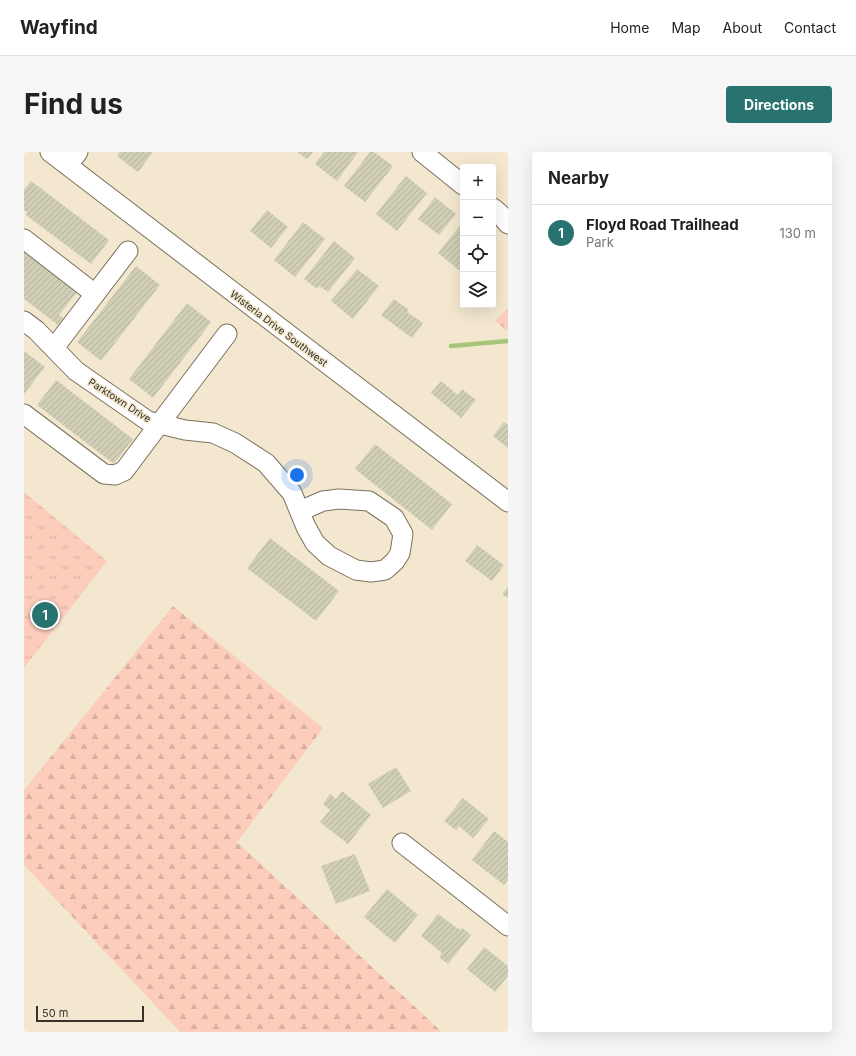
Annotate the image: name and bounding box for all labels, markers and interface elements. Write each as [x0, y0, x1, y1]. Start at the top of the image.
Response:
text: Wayfind [20, 16, 98, 39]
text: Home [610, 19, 649, 36]
text: Map [671, 19, 701, 36]
text: About [723, 19, 762, 36]
text: Contact [784, 19, 836, 36]
button: Directions [726, 86, 832, 123]
text: Find us [24, 87, 123, 121]
map controls [460, 164, 496, 308]
button: + [460, 164, 496, 200]
text: Nearby [548, 168, 609, 188]
button: − [460, 200, 496, 236]
text: Floyd Road Trailhead [586, 215, 739, 234]
text: 1 [558, 225, 564, 241]
text: 130 m [779, 225, 816, 241]
text: Park [586, 234, 614, 250]
button: locate [460, 236, 496, 272]
button: layers [460, 272, 496, 308]
street label: Wisteria Drive Southwest [228, 287, 331, 369]
street label: Parktown Drive [86, 375, 154, 425]
your location [287, 465, 307, 485]
pin: 1 [32, 600, 58, 630]
scale bar [36, 1004, 144, 1023]
text: 50 m [42, 1006, 68, 1020]

